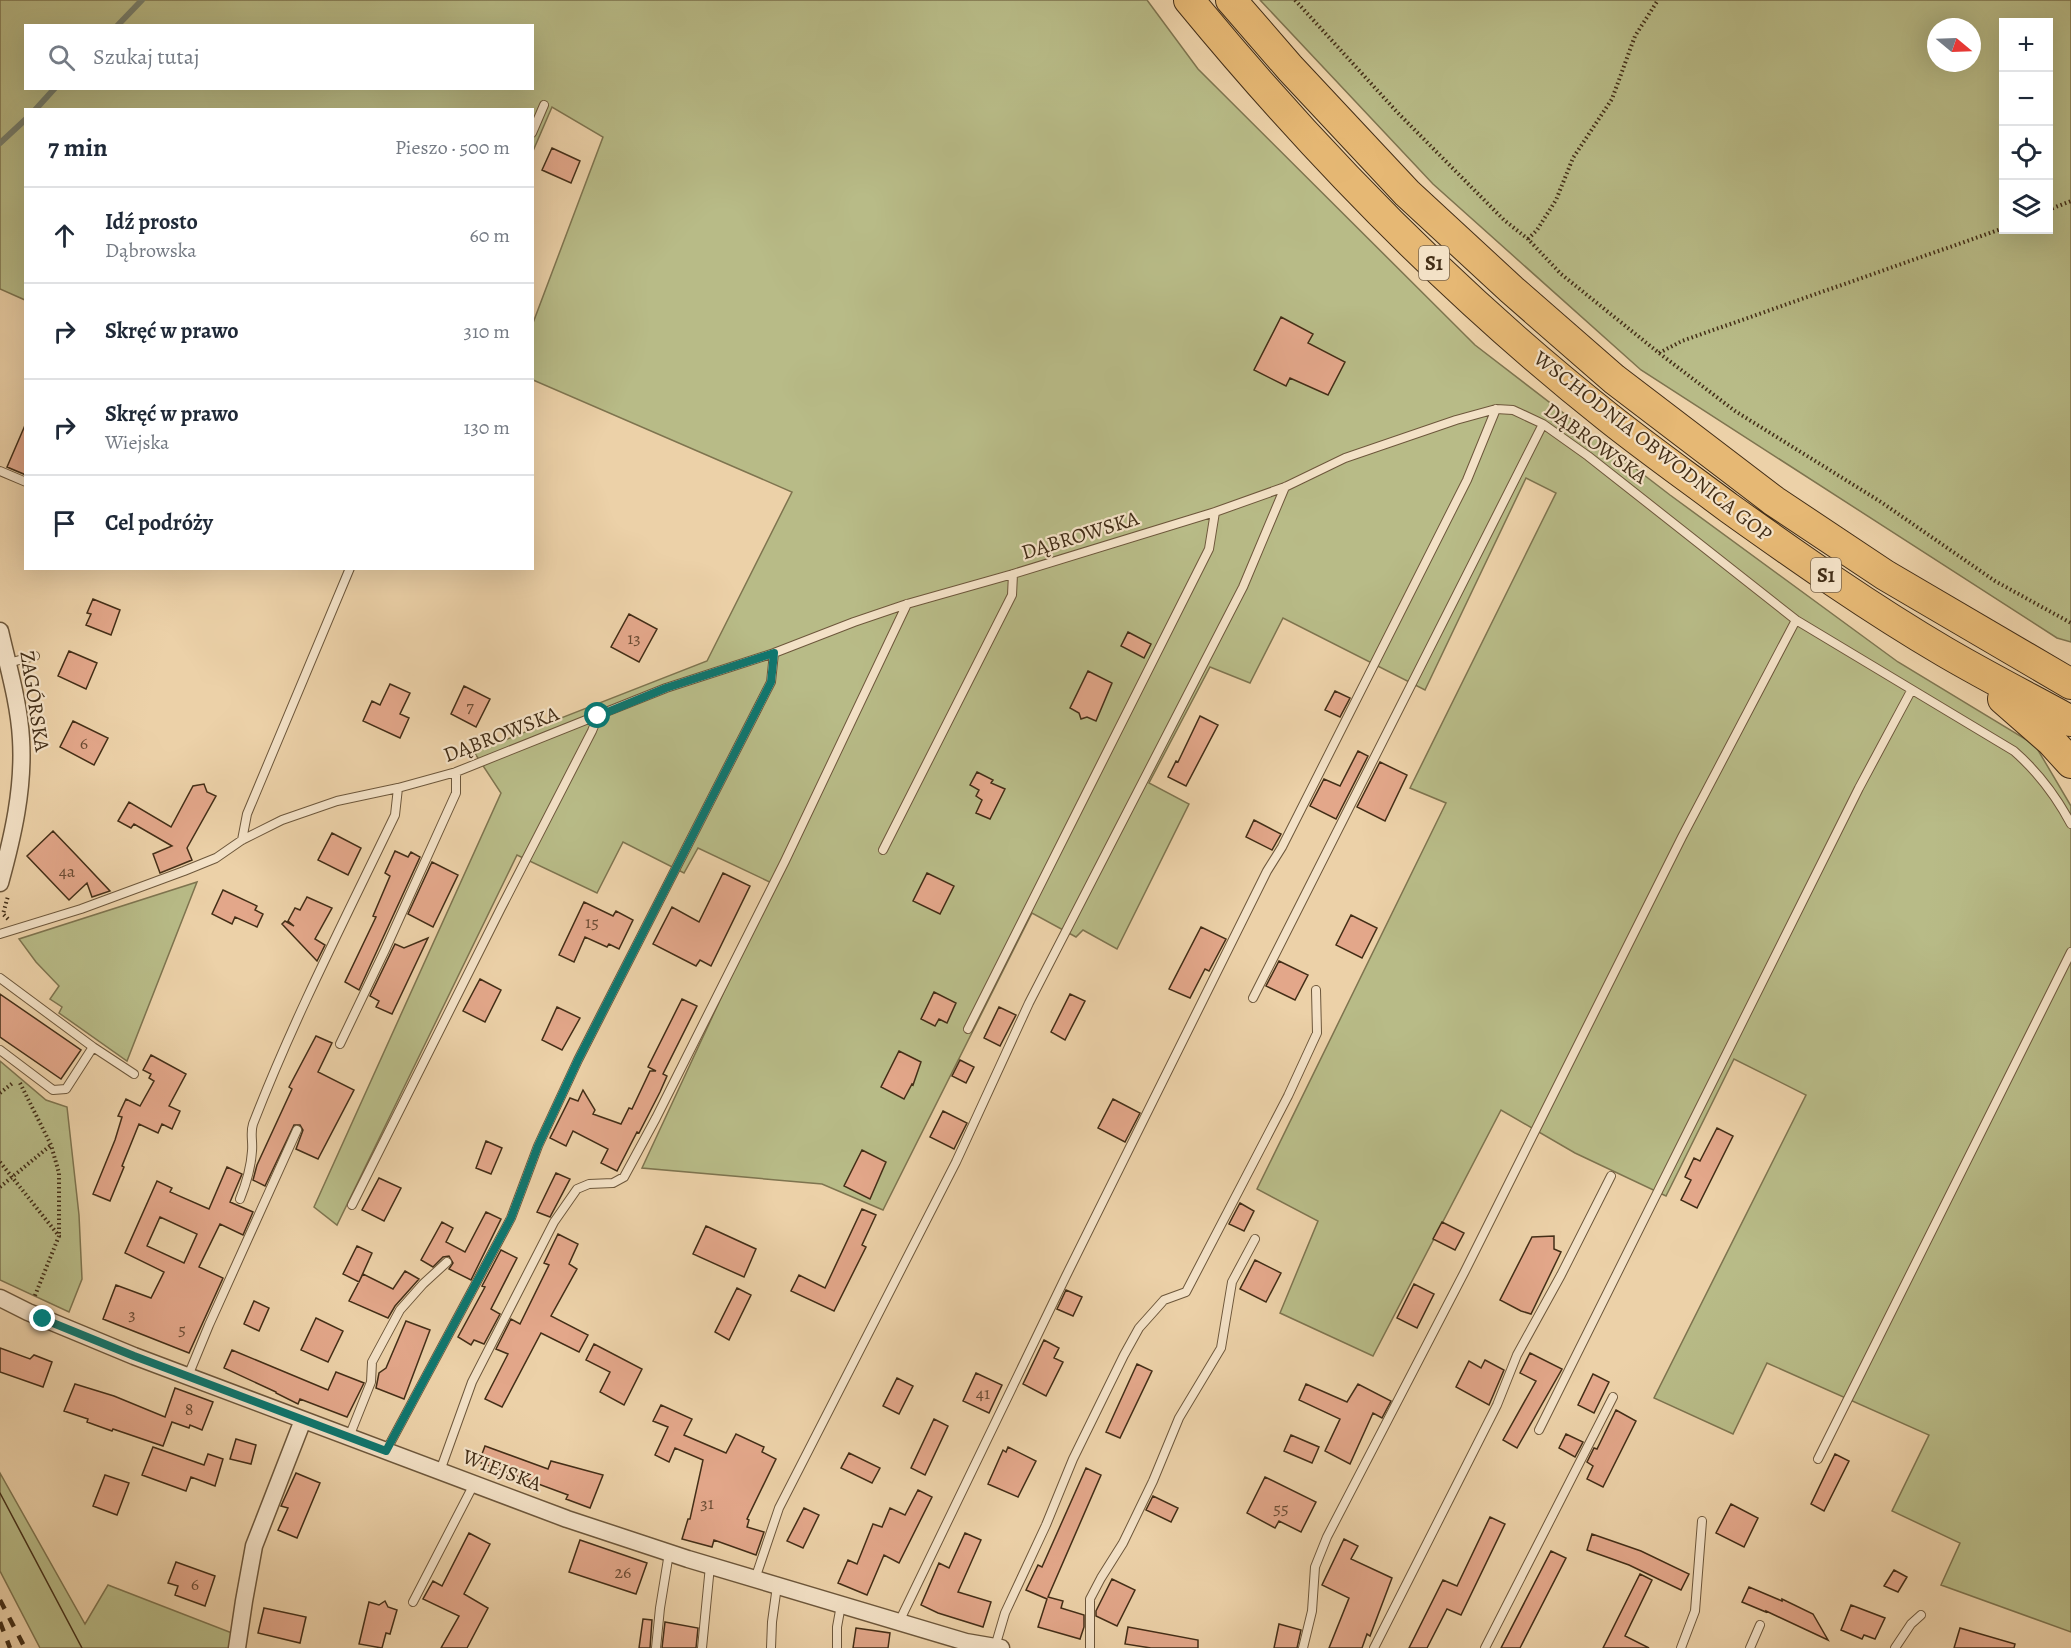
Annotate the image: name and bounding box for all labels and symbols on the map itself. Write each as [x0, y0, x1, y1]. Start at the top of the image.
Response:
north arrow [1927, 18, 1981, 72]
road number: S1 [1419, 246, 1449, 280]
street label: WSCHODNIA OBWODNICA GOP [1527, 343, 1778, 548]
street label: DĄBROWSKA [1539, 396, 1654, 490]
street label: DĄBROWSKA [1018, 504, 1143, 566]
road number: S1 [1811, 558, 1841, 592]
house number: 13 [627, 626, 641, 650]
street label: ZAGÓRSKA [13, 649, 57, 754]
house number: 7 [466, 694, 474, 718]
street label: DĄBROWSKA [439, 699, 563, 769]
route start [584, 702, 610, 728]
house number: 6 [80, 731, 88, 755]
house number: 4a [59, 859, 76, 883]
house number: 15 [585, 910, 599, 934]
house number: 3 [128, 1302, 136, 1326]
route end [29, 1305, 55, 1331]
house number: 5 [178, 1317, 186, 1341]
house number: 41 [976, 1381, 990, 1405]
house number: 8 [185, 1397, 193, 1421]
street label: WIEJSKA [457, 1442, 546, 1498]
house number: 31 [700, 1491, 714, 1515]
house number: 55 [1273, 1496, 1289, 1520]
house number: 26 [615, 1560, 631, 1584]
house number: 6 [191, 1572, 199, 1596]

